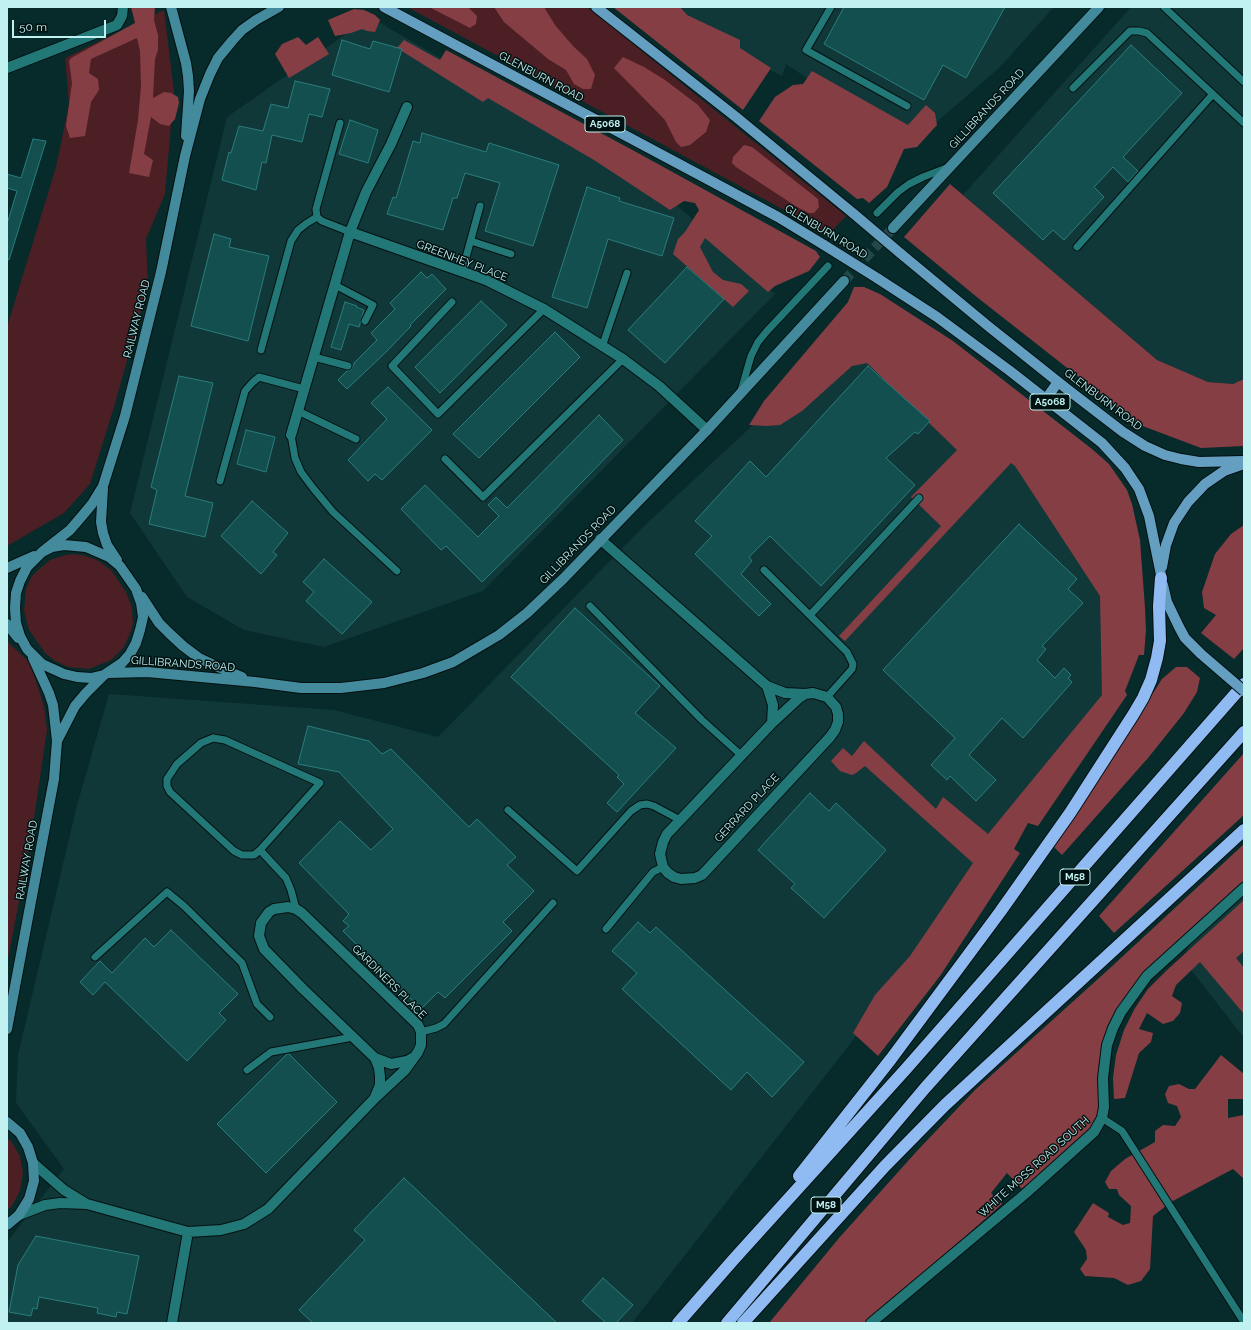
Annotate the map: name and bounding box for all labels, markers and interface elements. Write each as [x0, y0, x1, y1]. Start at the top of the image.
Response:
scale bar [14, 12, 108, 38]
text: 50 m [19, 20, 47, 34]
street label: GLENBURN ROAD [496, 49, 586, 105]
street label: GILLIBRANDS ROAD [947, 66, 1027, 152]
road number: A5068 [585, 116, 625, 132]
street label: GLENBURN ROAD [782, 202, 870, 262]
street label: GREENHEY PLACE [415, 238, 509, 284]
street label: RAILWAY ROAD [121, 278, 153, 360]
street label: GLENBURN ROAD [1061, 366, 1145, 434]
road number: A5068 [1030, 394, 1070, 410]
street label: GILLIBRANDS ROAD [537, 503, 619, 587]
street label: GILLIBRANDS ROAD [130, 654, 236, 674]
street label: GERRARD PLACE [712, 771, 782, 845]
street label: RAILWAY ROAD [14, 819, 40, 901]
road number: M58 [1060, 869, 1090, 885]
street label: GARDINERS PLACE [349, 942, 429, 1022]
street label: WHITE MOSS ROAD SOUTH [976, 1114, 1092, 1220]
road number: M58 [811, 1197, 841, 1213]

